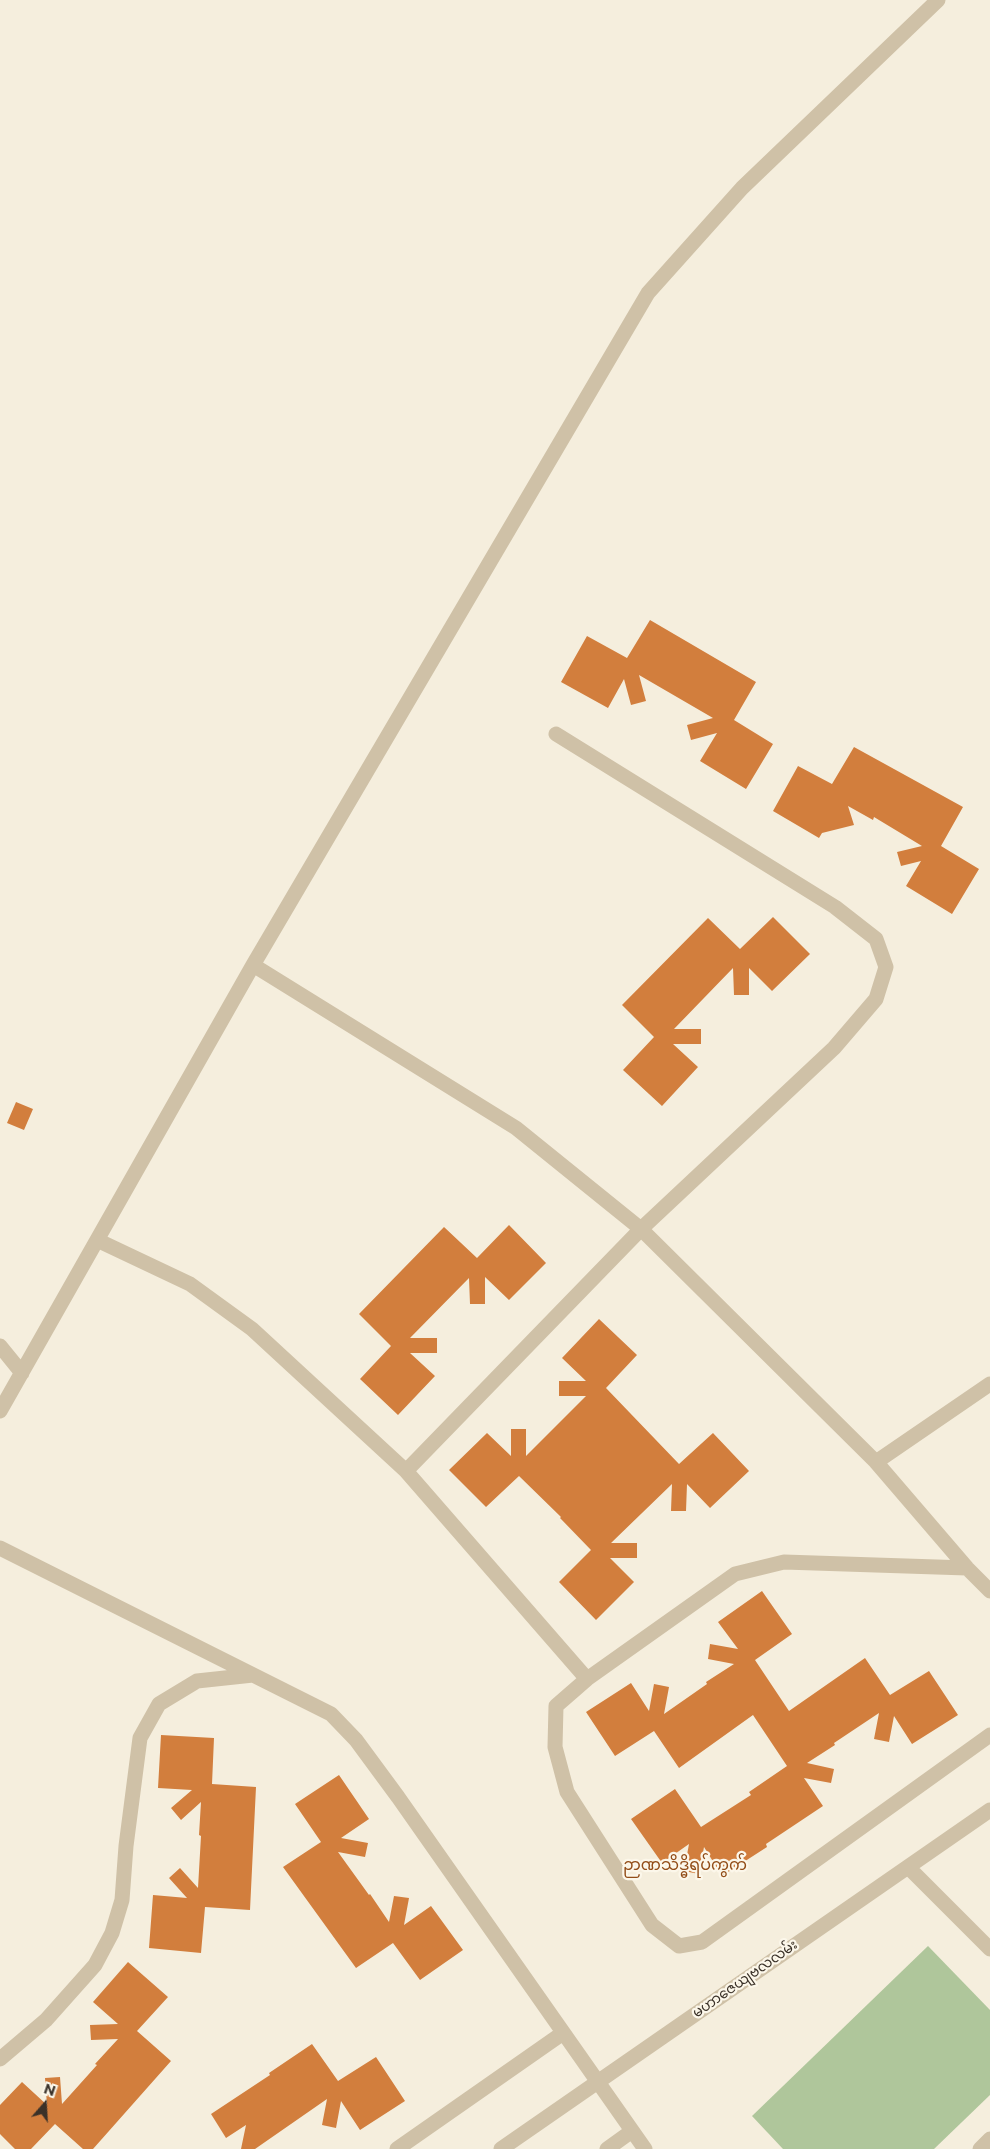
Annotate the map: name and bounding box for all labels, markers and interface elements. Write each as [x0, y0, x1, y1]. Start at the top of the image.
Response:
district label: ဉာဏသိဒ္ဓိရပ်ကွက် [623, 1855, 747, 1875]
street label: မဟာဇေယျဗလလမ်း [689, 1936, 801, 2022]
north arrow [20, 2079, 70, 2129]
text: N [42, 2079, 58, 2100]

